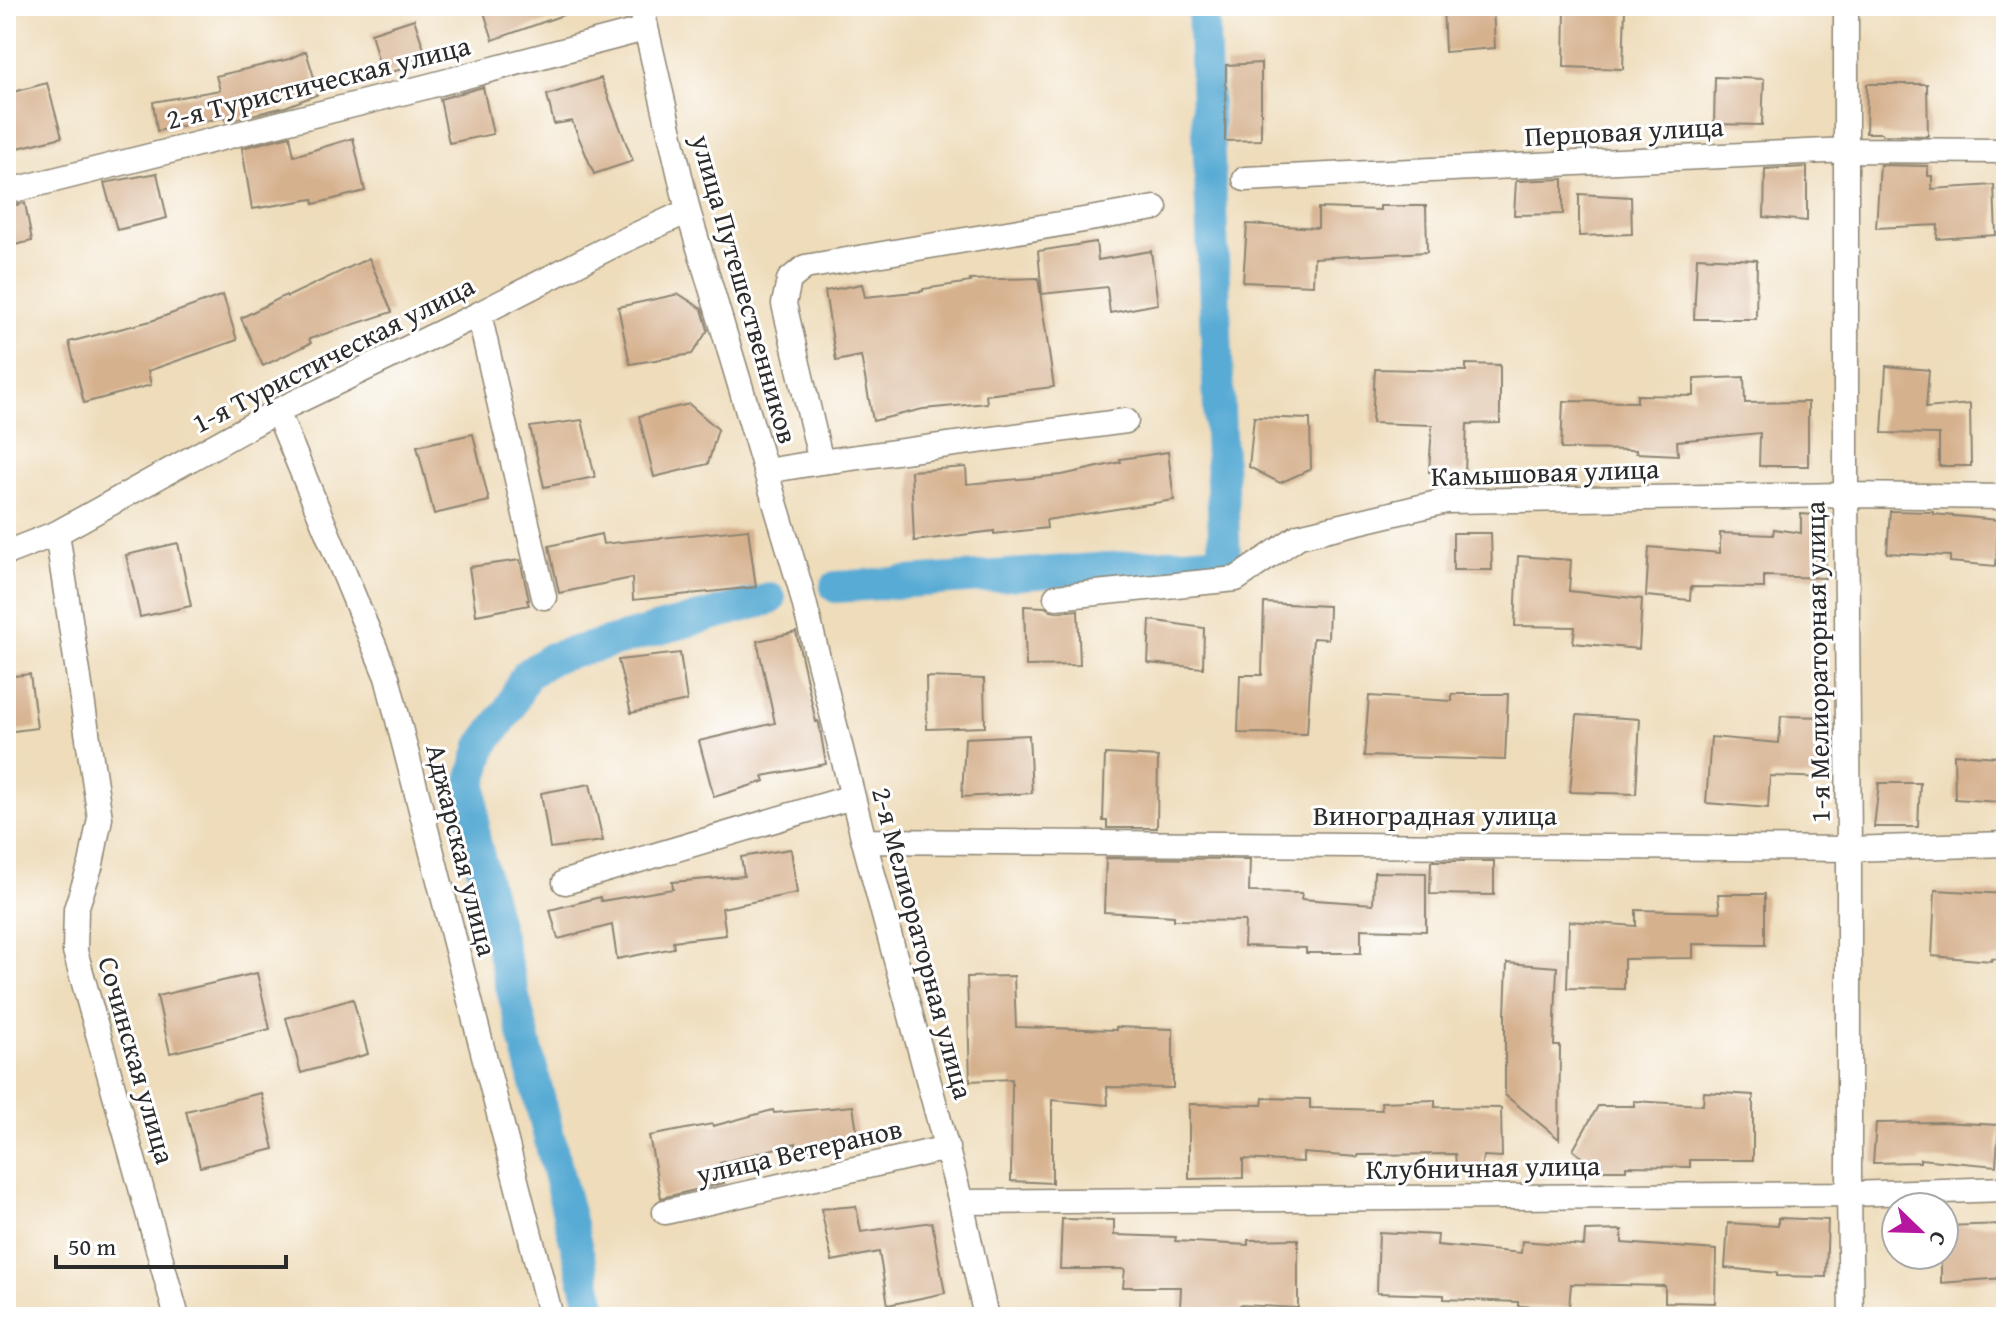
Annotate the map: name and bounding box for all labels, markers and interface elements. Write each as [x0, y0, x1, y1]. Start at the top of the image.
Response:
street label: 2-я Туристическая улица [161, 24, 475, 139]
street label: Перцовая улица [1523, 105, 1725, 156]
street label: улица Путешественников [681, 129, 809, 448]
street label: 1-я Туристическая улица [184, 264, 482, 443]
street label: Камышовая улица [1430, 447, 1661, 496]
street label: 1-я Мелиораторная улица [1793, 500, 1840, 823]
street label: Аджарская улица [416, 739, 509, 961]
street label: 2-я Мелиораторная улица [862, 782, 985, 1104]
street label: Виноградная улица [1313, 794, 1558, 835]
street label: Сочинская улица [88, 951, 187, 1169]
street label: улица Ветеранов [691, 1107, 906, 1194]
street label: Клубничная улица [1365, 1144, 1601, 1189]
north arrow [1880, 1191, 1960, 1271]
scale bar [56, 1219, 286, 1269]
text: С [1921, 1227, 1956, 1251]
text: 50 m [68, 1229, 116, 1264]

